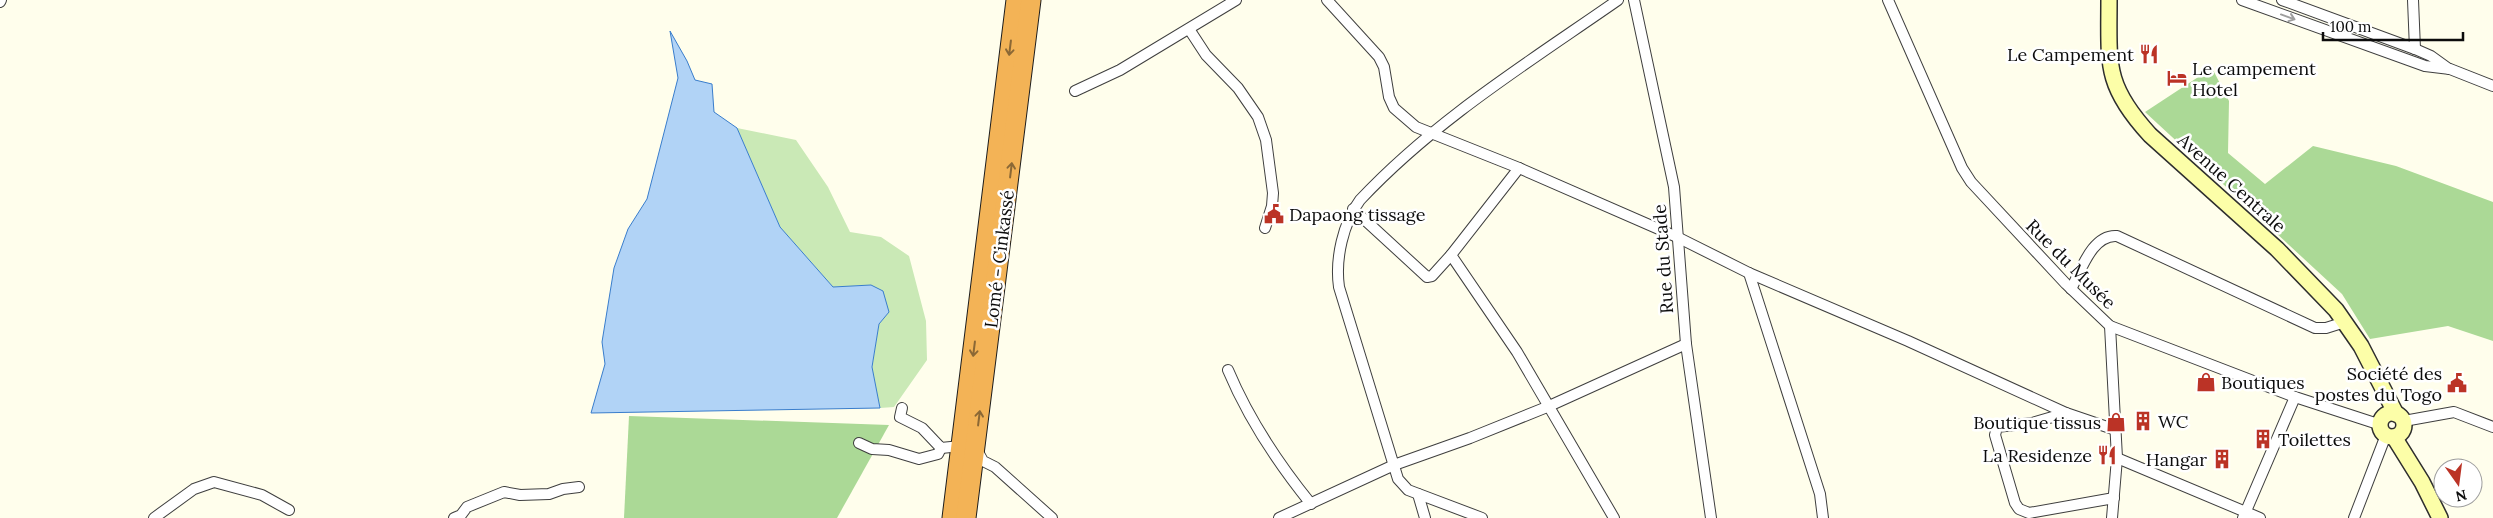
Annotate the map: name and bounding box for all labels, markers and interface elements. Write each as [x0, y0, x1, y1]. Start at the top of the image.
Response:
scale bar [2323, 10, 2463, 42]
one-way arrow [2279, 13, 2295, 22]
text: 100 m [2330, 17, 2371, 36]
one-way arrow [1005, 40, 1015, 56]
place label: Le Campement [2007, 43, 2134, 66]
restaurant icon: Le Campement [2138, 43, 2160, 65]
place label: Le campement Hotel [2192, 57, 2316, 101]
hotel icon: Le campement Hotel [2166, 67, 2188, 89]
street label: Avenue Centrale [2172, 128, 2291, 238]
one-way arrow [1006, 162, 1016, 178]
street label: Lomé - Cinkassé [979, 188, 1019, 329]
public building icon: Dapaong tissage [1263, 203, 1285, 225]
place label: Dapaong tissage [1289, 203, 1426, 226]
street label: Rue du Stade [1648, 203, 1678, 315]
street label: Rue du Musée [2021, 214, 2121, 314]
one-way arrow [969, 340, 979, 356]
place label: Société des postes du Togo [2315, 362, 2442, 406]
shop icon: Boutiques [2195, 371, 2217, 393]
place label: Boutiques [2221, 371, 2305, 394]
public building icon: Société des postes du Togo [2446, 372, 2468, 394]
one-way arrow [974, 410, 984, 426]
building icon: WC [2132, 410, 2154, 432]
place label: WC [2158, 410, 2189, 433]
place label: Boutique tissus [1973, 411, 2101, 434]
shop icon: Boutique tissus [2105, 411, 2127, 433]
building icon: Toilettes [2252, 428, 2274, 450]
place label: Toilettes [2278, 428, 2351, 451]
place label: La Residenze [1983, 444, 2092, 467]
restaurant icon: La Residenze [2096, 444, 2118, 466]
place label: Hangar [2146, 448, 2207, 471]
building icon: Hangar [2211, 448, 2233, 470]
north arrow [2433, 458, 2483, 508]
text: N [2454, 486, 2469, 506]

